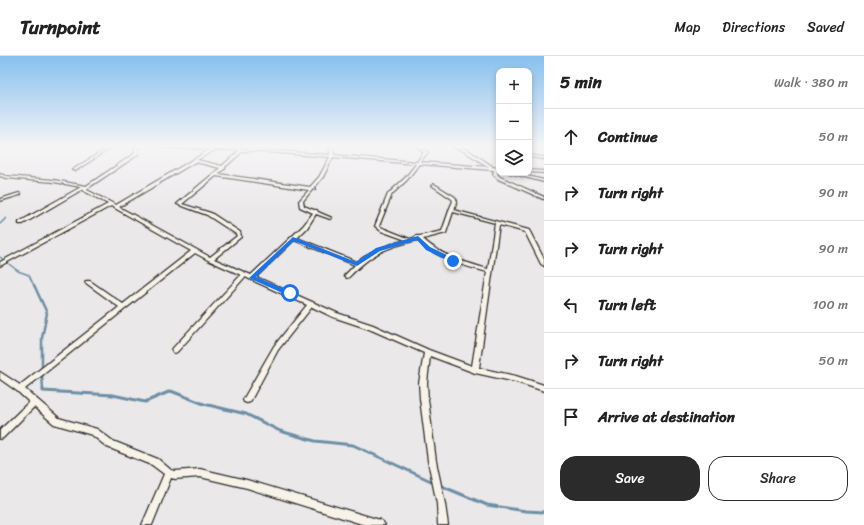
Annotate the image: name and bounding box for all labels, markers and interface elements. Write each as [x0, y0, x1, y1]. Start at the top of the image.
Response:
text: Turnpoint [20, 11, 101, 44]
text: Map [674, 15, 700, 40]
text: Directions [722, 15, 785, 40]
text: Saved [807, 15, 844, 40]
text: 5 min [560, 67, 602, 97]
map controls [496, 68, 532, 176]
button: + [496, 68, 532, 104]
text: Walk · 380 m [774, 71, 848, 94]
button: − [496, 104, 532, 140]
text: Continue [598, 124, 658, 150]
text: 50 m [818, 125, 848, 148]
icon: ahead [560, 126, 582, 148]
button: layers [496, 140, 532, 176]
text: Turn right [598, 180, 663, 206]
text: 90 m [818, 181, 848, 204]
icon: right [560, 182, 582, 204]
text: Turn right [598, 236, 663, 262]
text: 90 m [818, 237, 848, 260]
icon: right [560, 238, 582, 260]
route end [444, 252, 462, 270]
route start [281, 284, 299, 302]
text: Turn left [598, 292, 656, 318]
text: 100 m [813, 293, 848, 316]
icon: left [560, 294, 582, 316]
text: Turn right [598, 348, 663, 374]
text: 50 m [818, 349, 848, 372]
icon: right [560, 350, 582, 372]
text: Arrive at destination [598, 404, 735, 430]
icon: arrive [560, 406, 582, 428]
button: Save [560, 456, 700, 501]
button: Share [708, 456, 848, 501]

